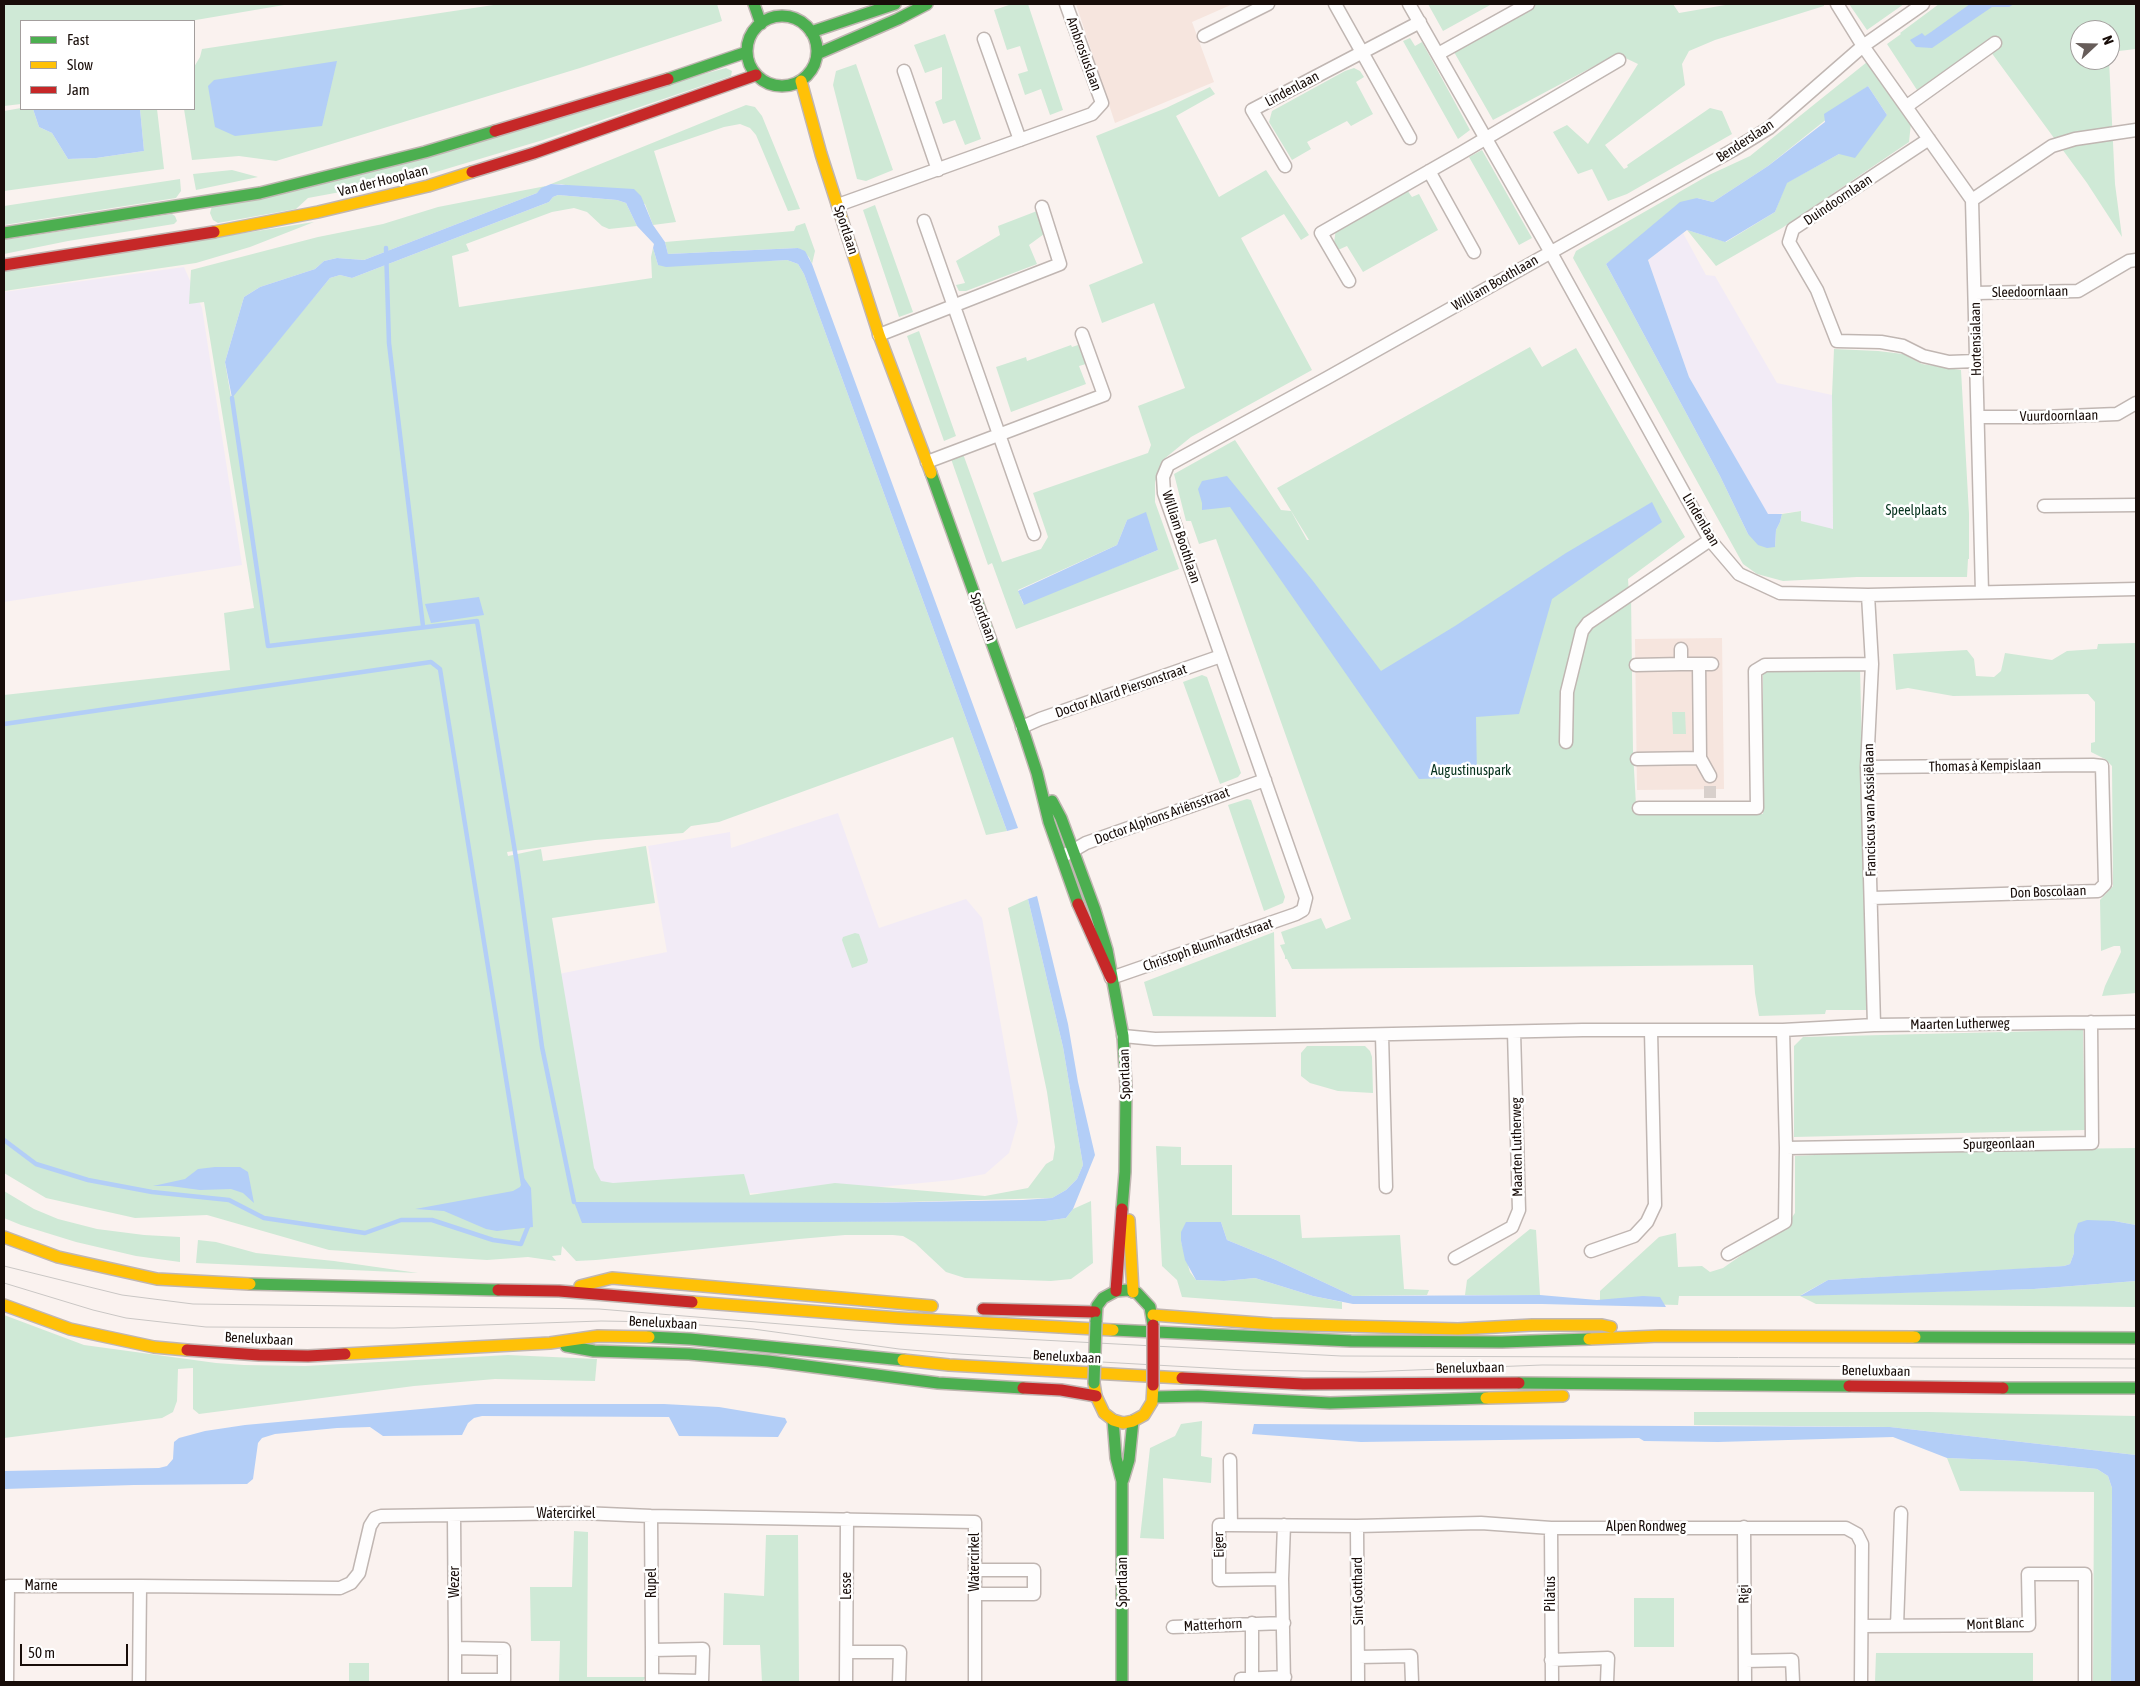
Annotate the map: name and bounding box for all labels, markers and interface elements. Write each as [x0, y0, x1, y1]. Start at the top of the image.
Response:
street label: Ambrosiuslaan [1063, 15, 1105, 93]
legend [20, 20, 195, 110]
north arrow [2070, 20, 2120, 70]
text: Fast [67, 31, 89, 48]
text: N [2099, 33, 2117, 47]
text: Slow [67, 56, 93, 73]
street label: Lindenlaan [1262, 68, 1322, 110]
text: Jam [67, 81, 90, 98]
street label: Benderslaan [1713, 116, 1777, 166]
street label: Van der Hooplaan [336, 162, 430, 200]
street label: Duindoornlaan [1801, 171, 1875, 229]
street label: Sportlaan [830, 203, 862, 257]
street label: William Boothlaan [1449, 252, 1541, 314]
street label: Sleedoornlaan [1992, 283, 2068, 301]
street label: Hortensialaan [1967, 302, 1985, 376]
street label: Vuurdoornlaan [2020, 407, 2098, 425]
street label: William Boothlaan [1158, 488, 1204, 586]
street label: Lindenlaan [1679, 491, 1723, 549]
park label: Speelplaats [1885, 503, 1947, 519]
street label: Sportlaan [966, 590, 1000, 644]
street label: Doctor Allard Piersonstraat [1053, 661, 1189, 721]
street label: Franciscus van Assisiëlaan [1860, 743, 1880, 877]
street label: Thomas à Kempislaan [1929, 757, 2041, 775]
park label: Augustinuspark [1431, 763, 1511, 779]
street label: Doctor Alphons Ariënsstraat [1092, 784, 1232, 848]
street label: Don Boscolaan [2009, 882, 2087, 902]
street label: Christoph Blumhardtstraat [1141, 915, 1275, 975]
street label: Maarten Lutherweg [1910, 1015, 2010, 1033]
street label: Sportlaan [1116, 1048, 1134, 1100]
street label: Maarten Lutherweg [1508, 1097, 1526, 1197]
street label: Spurgeonlaan [1963, 1135, 2035, 1153]
street label: Beneluxbaan [628, 1313, 698, 1333]
street label: Beneluxbaan [224, 1329, 294, 1349]
street label: Beneluxbaan [1032, 1347, 1102, 1367]
street label: Beneluxbaan [1436, 1359, 1504, 1377]
street label: Beneluxbaan [1842, 1362, 1910, 1380]
street label: Watercirkel [536, 1506, 596, 1522]
street label: Alpen Rondweg [1606, 1519, 1686, 1535]
street label: Watercirkel [967, 1532, 983, 1592]
street label: Eiger [1210, 1532, 1228, 1558]
street label: Sportlaan [1115, 1557, 1131, 1607]
street label: Sint Gotthard [1349, 1557, 1367, 1625]
street label: Wezer [447, 1566, 463, 1598]
street label: Rupel [644, 1568, 660, 1598]
street label: Lesse [839, 1572, 855, 1600]
street label: Pilatus [1543, 1576, 1559, 1612]
street label: Marne [24, 1578, 58, 1594]
street label: Rigi [1735, 1584, 1753, 1604]
street label: Matterhorn [1183, 1615, 1243, 1635]
street label: Mont Blanc [1966, 1615, 2024, 1633]
scale bar [22, 1634, 130, 1666]
text: 50 m [28, 1644, 55, 1661]

